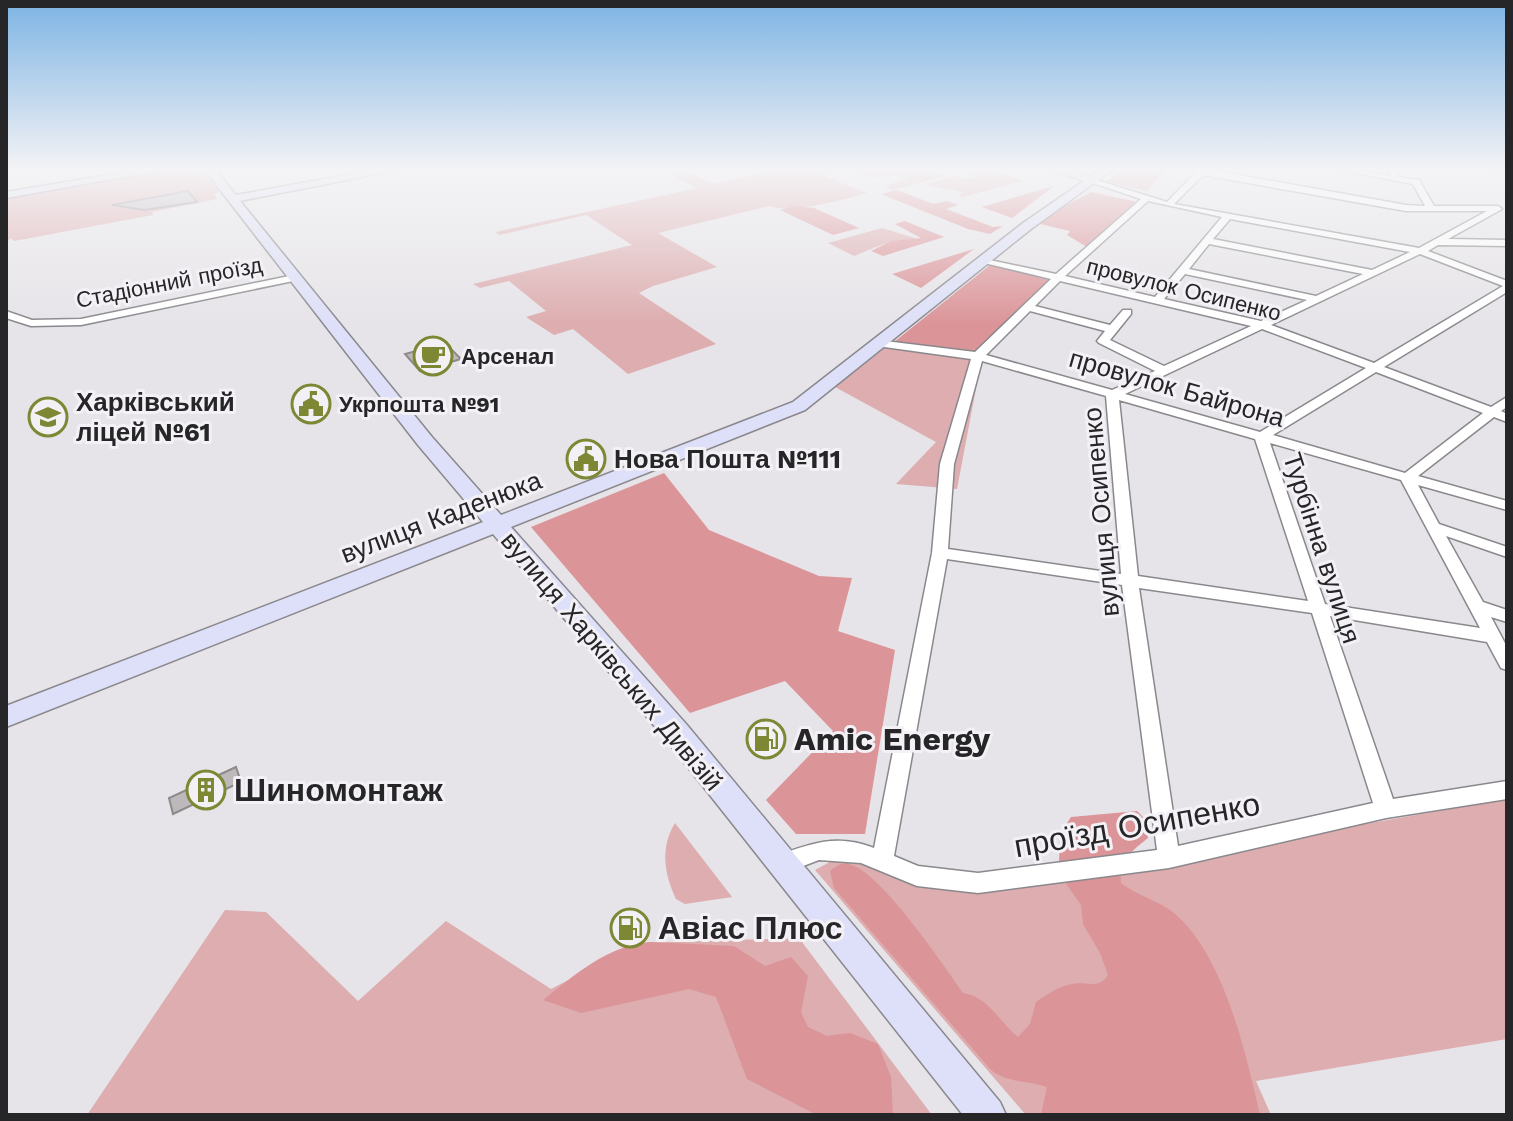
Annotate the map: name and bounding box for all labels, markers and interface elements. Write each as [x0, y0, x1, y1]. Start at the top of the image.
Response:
street label: Стадіонний проїзд [74, 252, 265, 313]
street label: провулок Осипенко [1084, 253, 1284, 326]
cafe icon: Арсенал [412, 335, 454, 377]
street label: провулок Байрона [1066, 343, 1289, 433]
place label: Арсенал [461, 344, 554, 369]
public building icon: Укрпошта №91 [290, 383, 332, 425]
place label: Харківський ліцей №61 [76, 387, 235, 447]
place label: Укрпошта №91 [339, 392, 499, 417]
school or university icon: Харківський ліцей №61 [27, 396, 69, 438]
street label: вулиця Осипенко [1077, 406, 1125, 618]
public building icon: Нова Пошта №111 [565, 438, 607, 480]
place label: Нова Пошта №111 [614, 444, 841, 474]
street label: Турбінна вулиця [1277, 449, 1367, 647]
street label: вулиця Каденюка [336, 465, 546, 569]
street label: вулиця Харківських Дивізій [495, 526, 729, 796]
fuel station icon: Amic Energy [745, 718, 787, 760]
place label: Amic Energy [794, 720, 991, 758]
building icon: Шиномонтаж [185, 769, 227, 811]
place label: Шиномонтаж [234, 771, 443, 809]
street label: проїзд Осипенко [1011, 785, 1263, 865]
fuel station icon: Авіас Плюс [609, 907, 651, 949]
place label: Авіас Плюс [658, 909, 842, 947]

